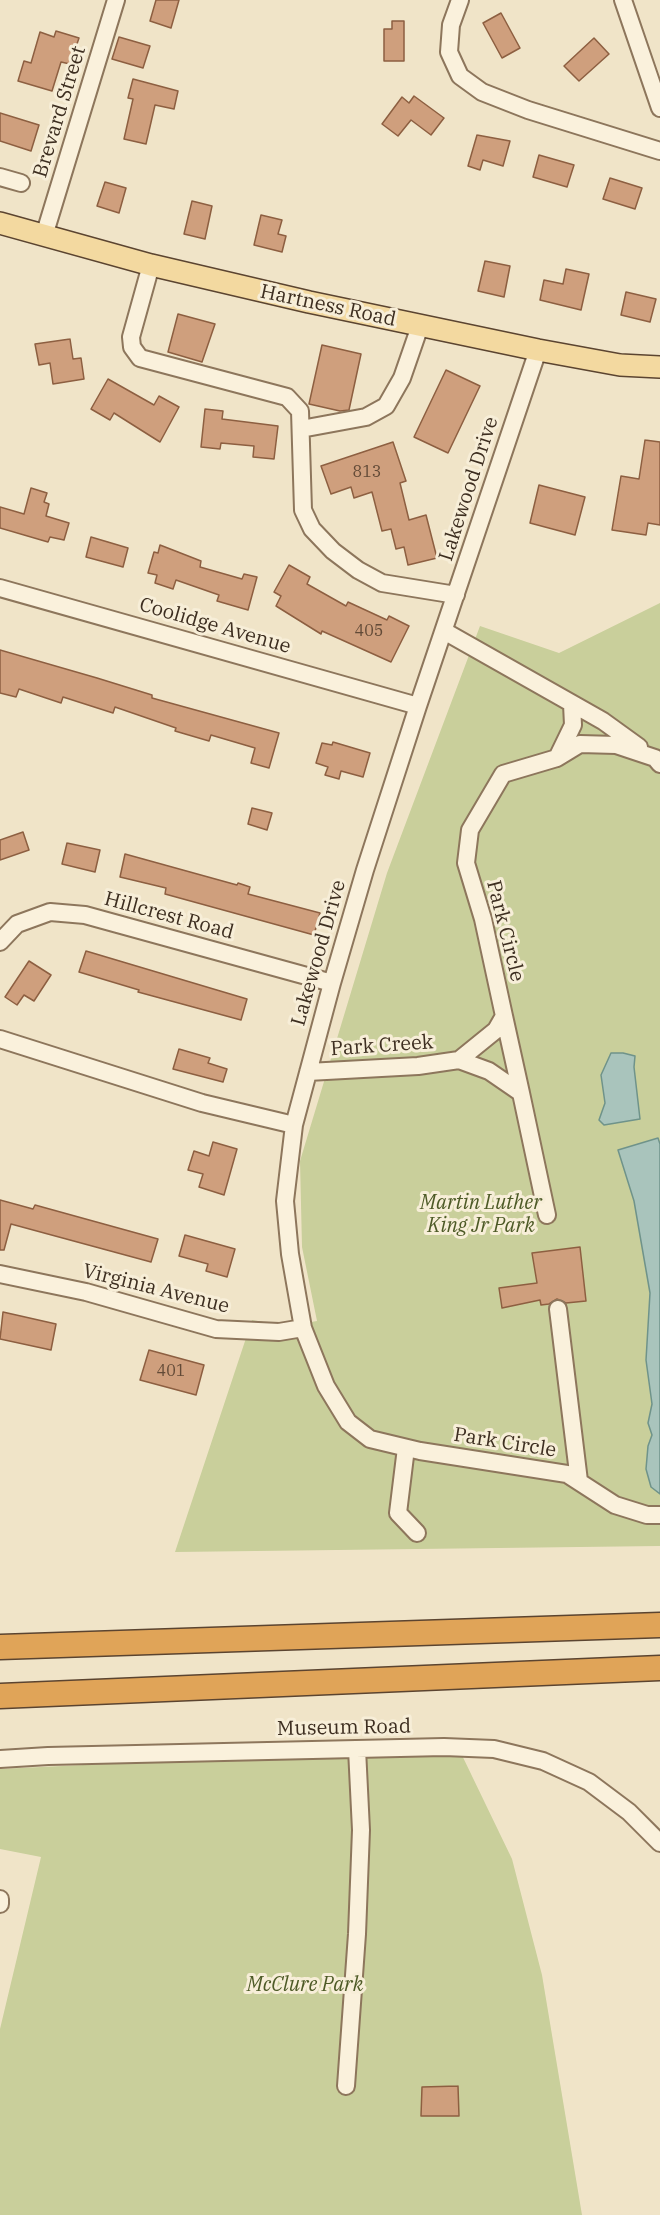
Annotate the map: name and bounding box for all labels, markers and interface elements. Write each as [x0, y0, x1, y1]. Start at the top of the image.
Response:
street label: Brevard Street [29, 43, 91, 181]
street label: Hartness Road [258, 280, 398, 332]
street label: Lakewood Drive [434, 414, 504, 564]
house number: 813 [353, 462, 381, 482]
street label: Coolidge Avenue [137, 593, 293, 659]
house number: 405 [355, 621, 383, 641]
street label: Lakewood Drive [287, 877, 351, 1029]
street label: Park Circle [481, 878, 529, 984]
street label: Hillcrest Road [102, 887, 236, 945]
street label: Park Creek [330, 1030, 434, 1062]
park label: Martin Luther King Jr Park [420, 1191, 542, 1238]
street label: Virginia Avenue [80, 1259, 232, 1319]
house number: 401 [157, 1361, 185, 1381]
street label: Park Circle [452, 1423, 558, 1463]
street label: Museum Road [277, 1715, 411, 1741]
park label: McClure Park [247, 1973, 363, 1997]

